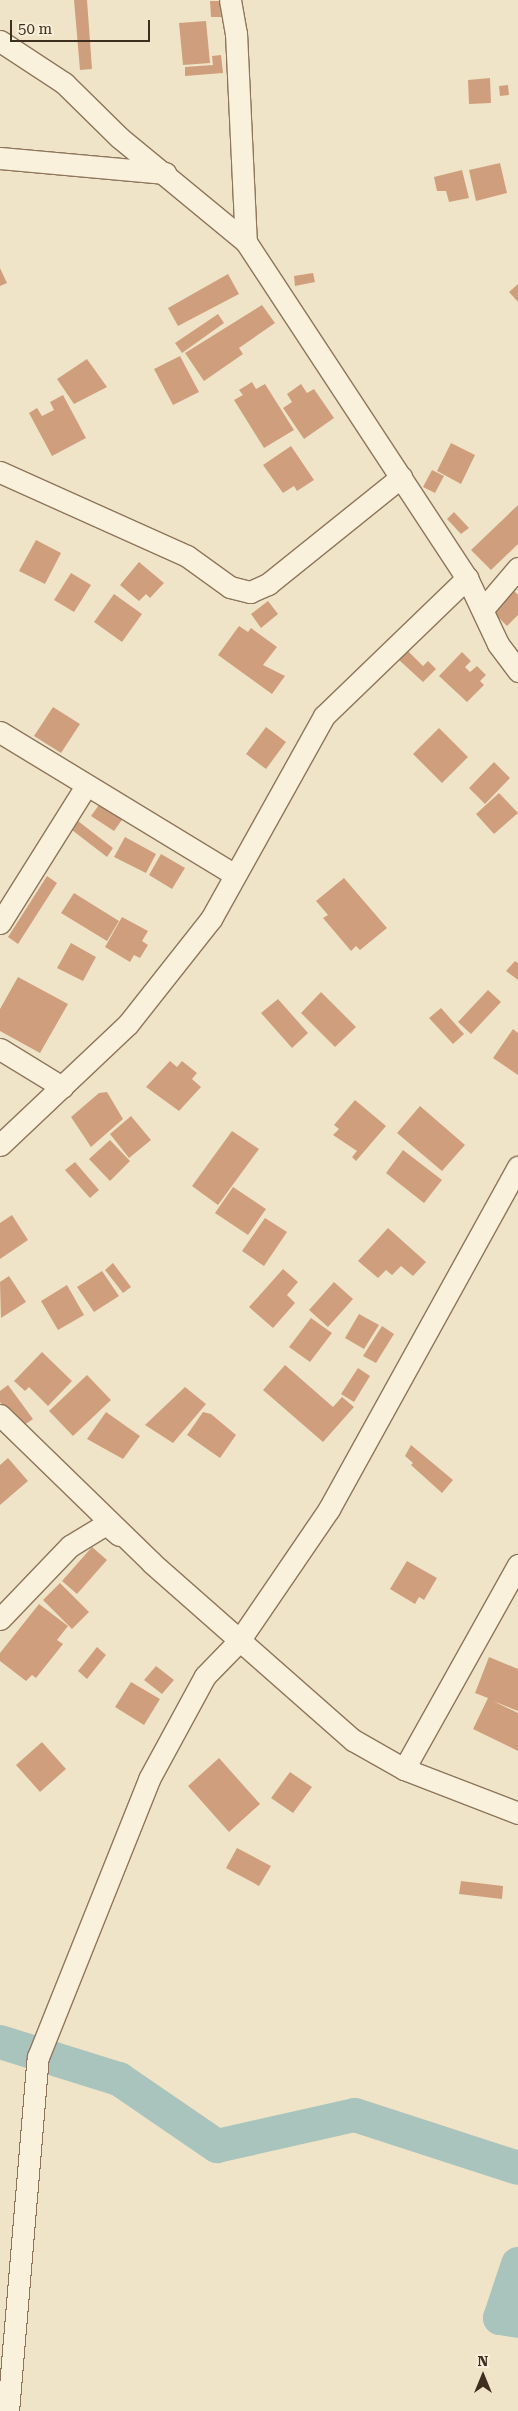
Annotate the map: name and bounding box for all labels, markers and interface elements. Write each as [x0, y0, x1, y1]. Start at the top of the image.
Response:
scale bar [12, 10, 152, 42]
text: 50 m [18, 20, 52, 38]
north arrow [458, 2351, 508, 2401]
text: N [478, 2353, 488, 2369]

